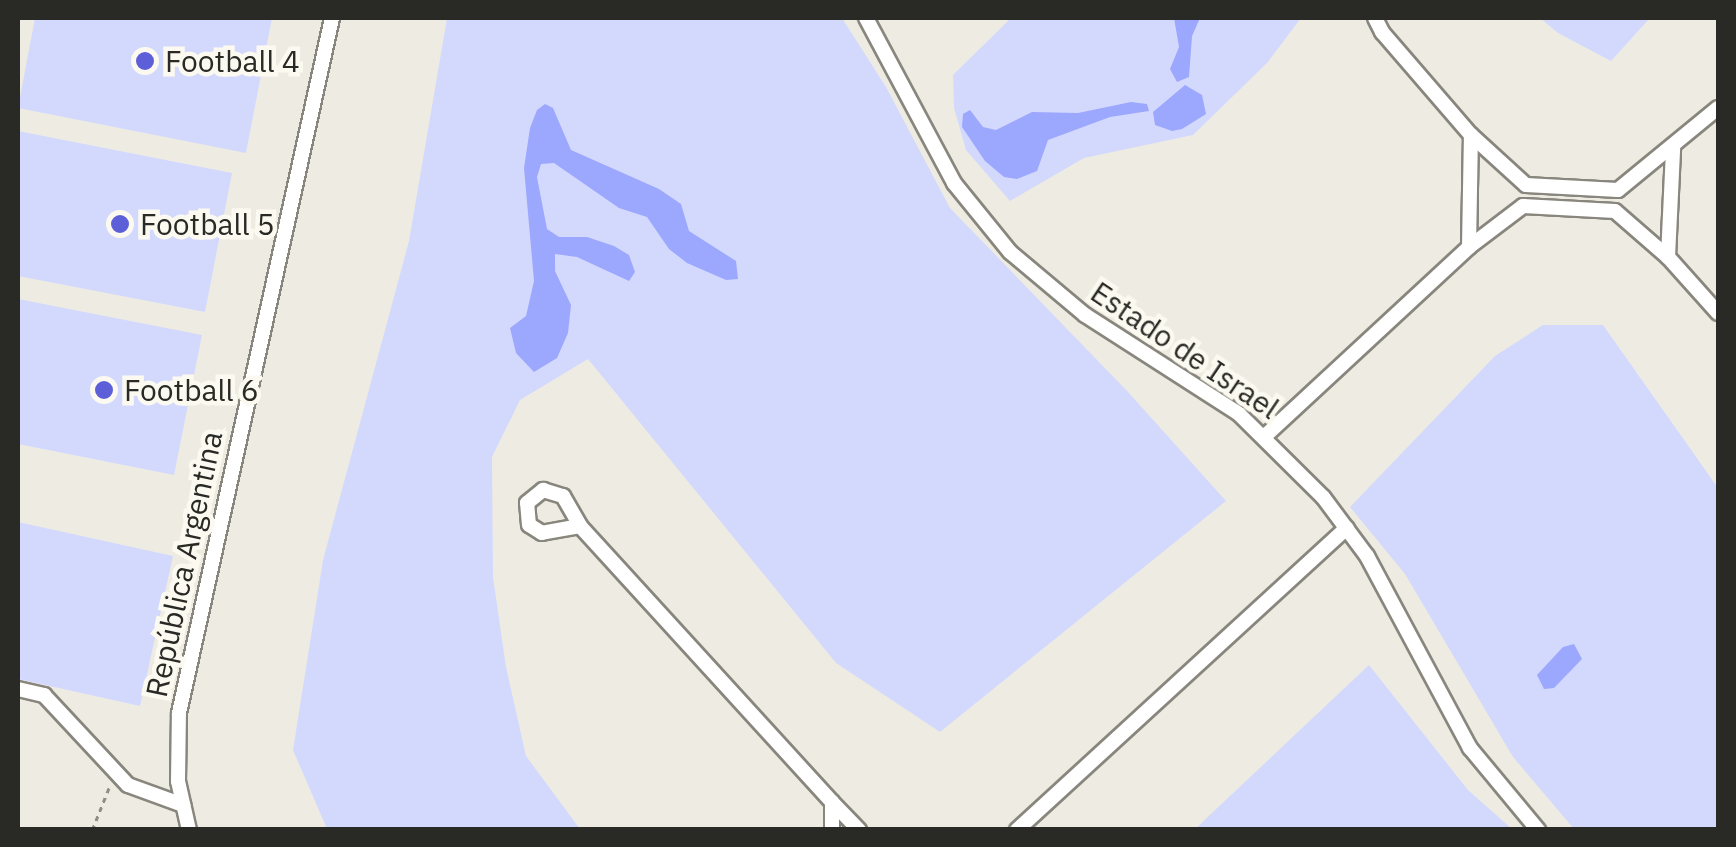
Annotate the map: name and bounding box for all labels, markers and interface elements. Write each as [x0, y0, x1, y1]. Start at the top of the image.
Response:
place label: Football 4 [165, 43, 300, 79]
marker: Football 4 [134, 50, 156, 72]
place label: Football 5 [140, 206, 275, 242]
marker: Football 5 [109, 213, 131, 235]
street label: Estado de Israel [1084, 274, 1286, 426]
place label: Football 6 [124, 372, 259, 408]
marker: Football 6 [93, 379, 115, 401]
street label: República Argentina [138, 428, 230, 700]

